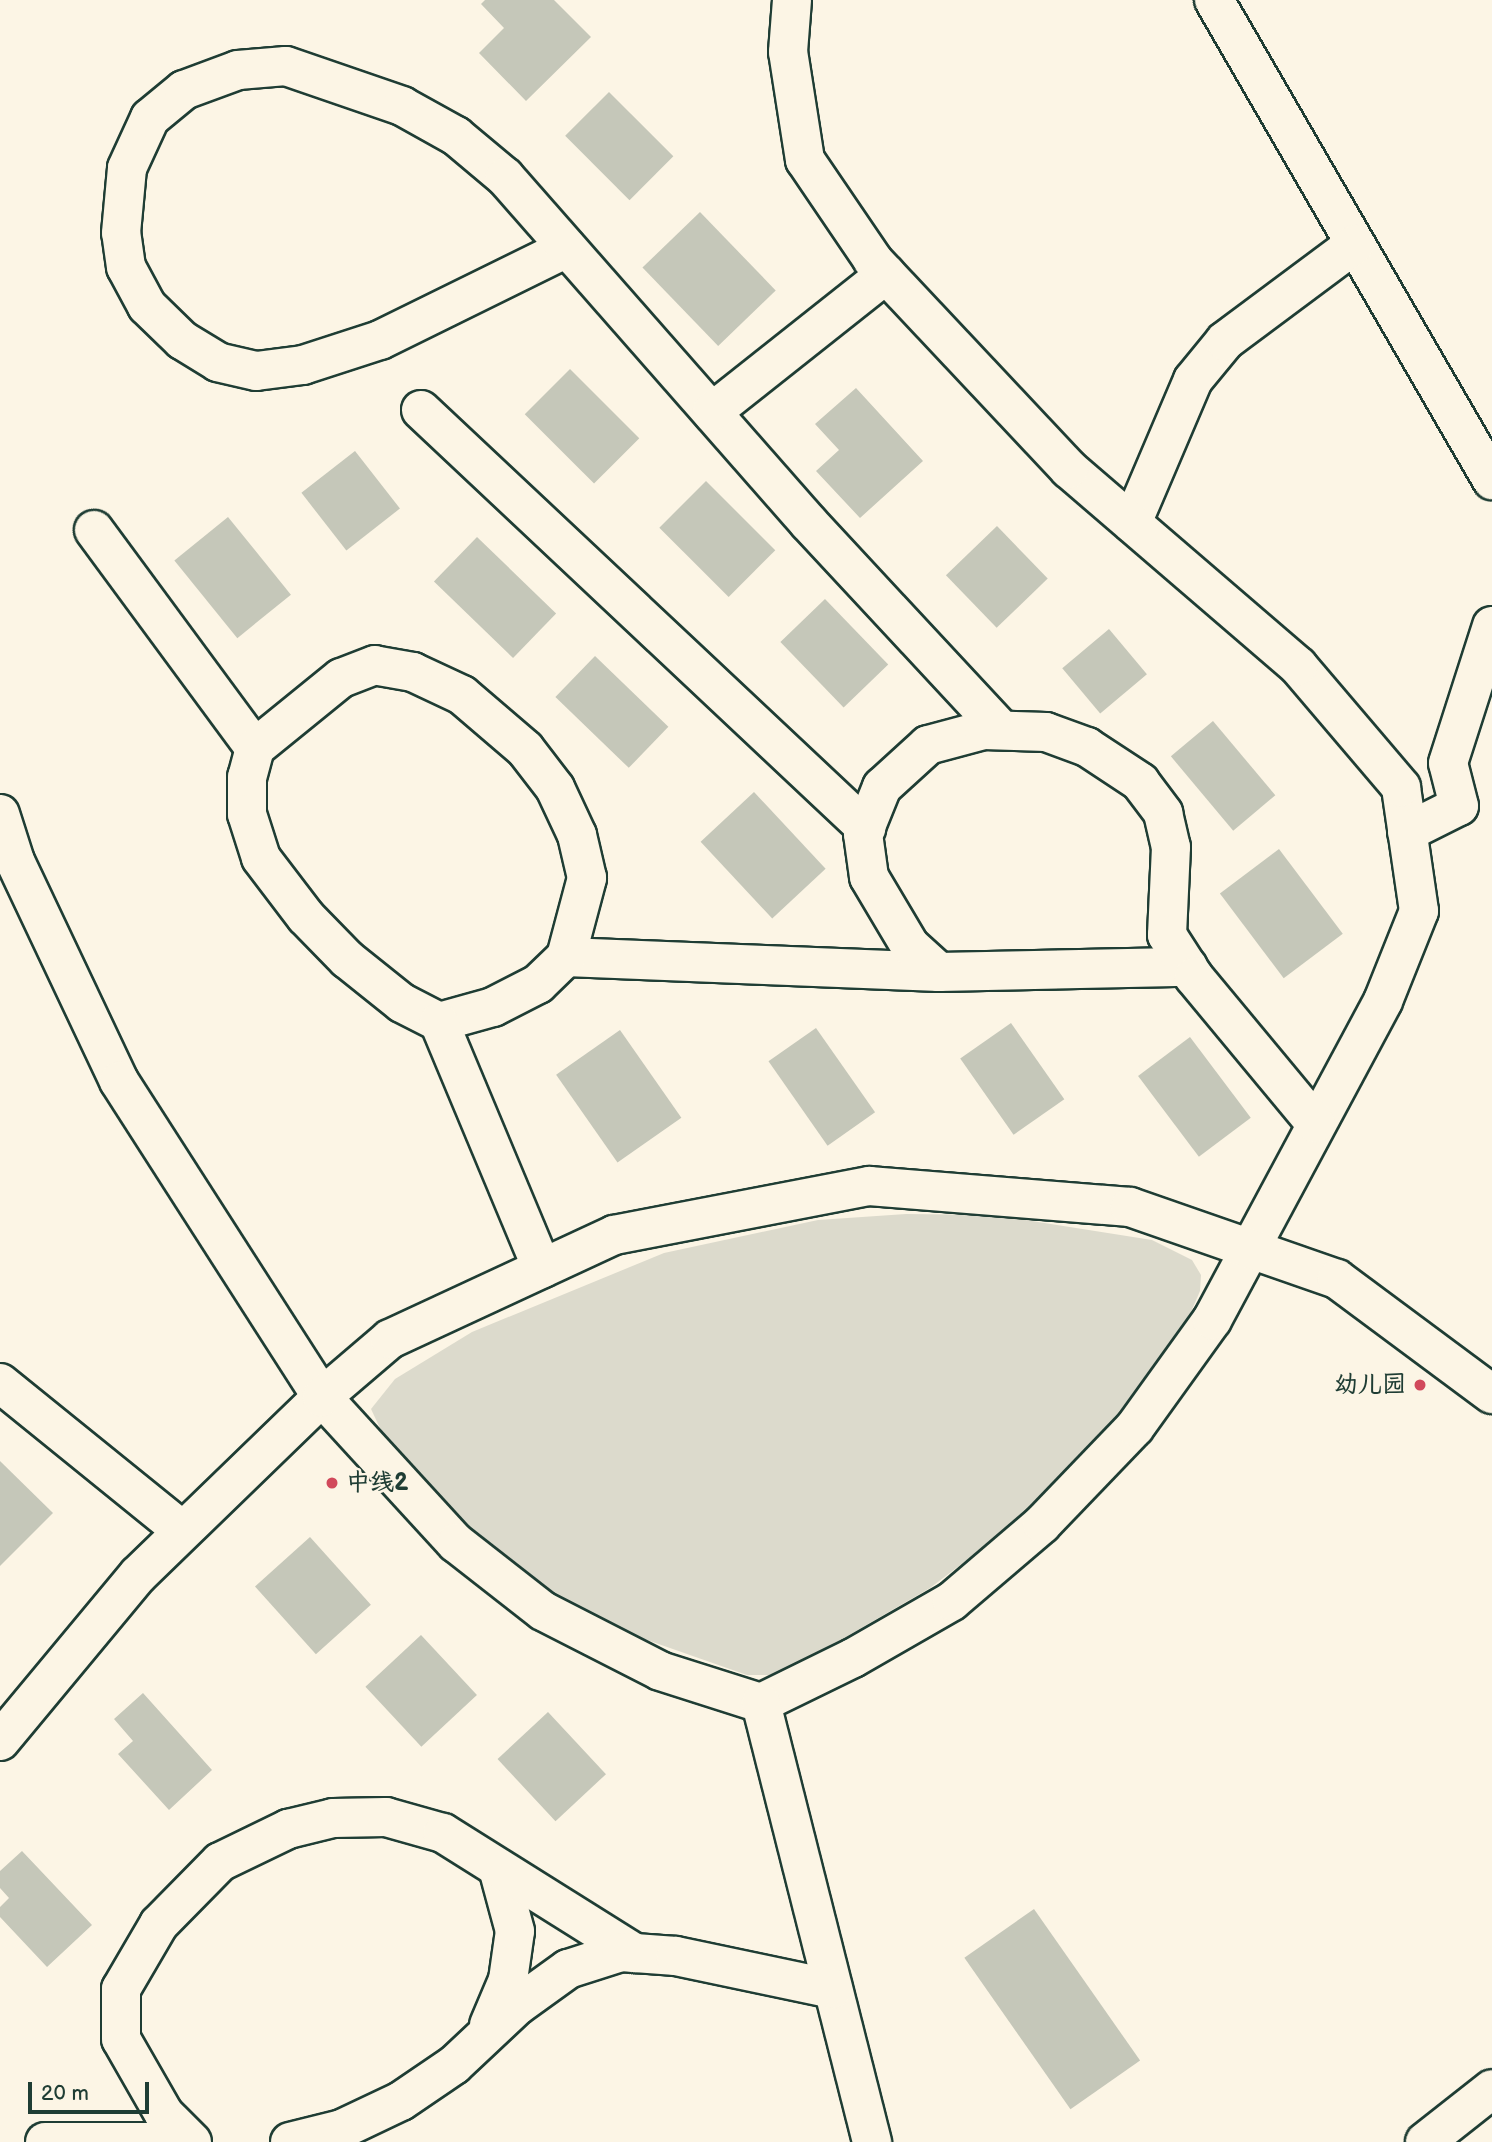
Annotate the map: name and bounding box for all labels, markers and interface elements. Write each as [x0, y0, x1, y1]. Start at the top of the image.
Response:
place label: 幼儿园 [1334, 1371, 1406, 1399]
marker: 幼儿园 [1412, 1377, 1428, 1393]
place label: 中线2 [346, 1469, 408, 1497]
marker: 中线2 [324, 1475, 340, 1491]
scale bar [32, 2068, 152, 2112]
text: 20 m [41, 2081, 89, 2106]

